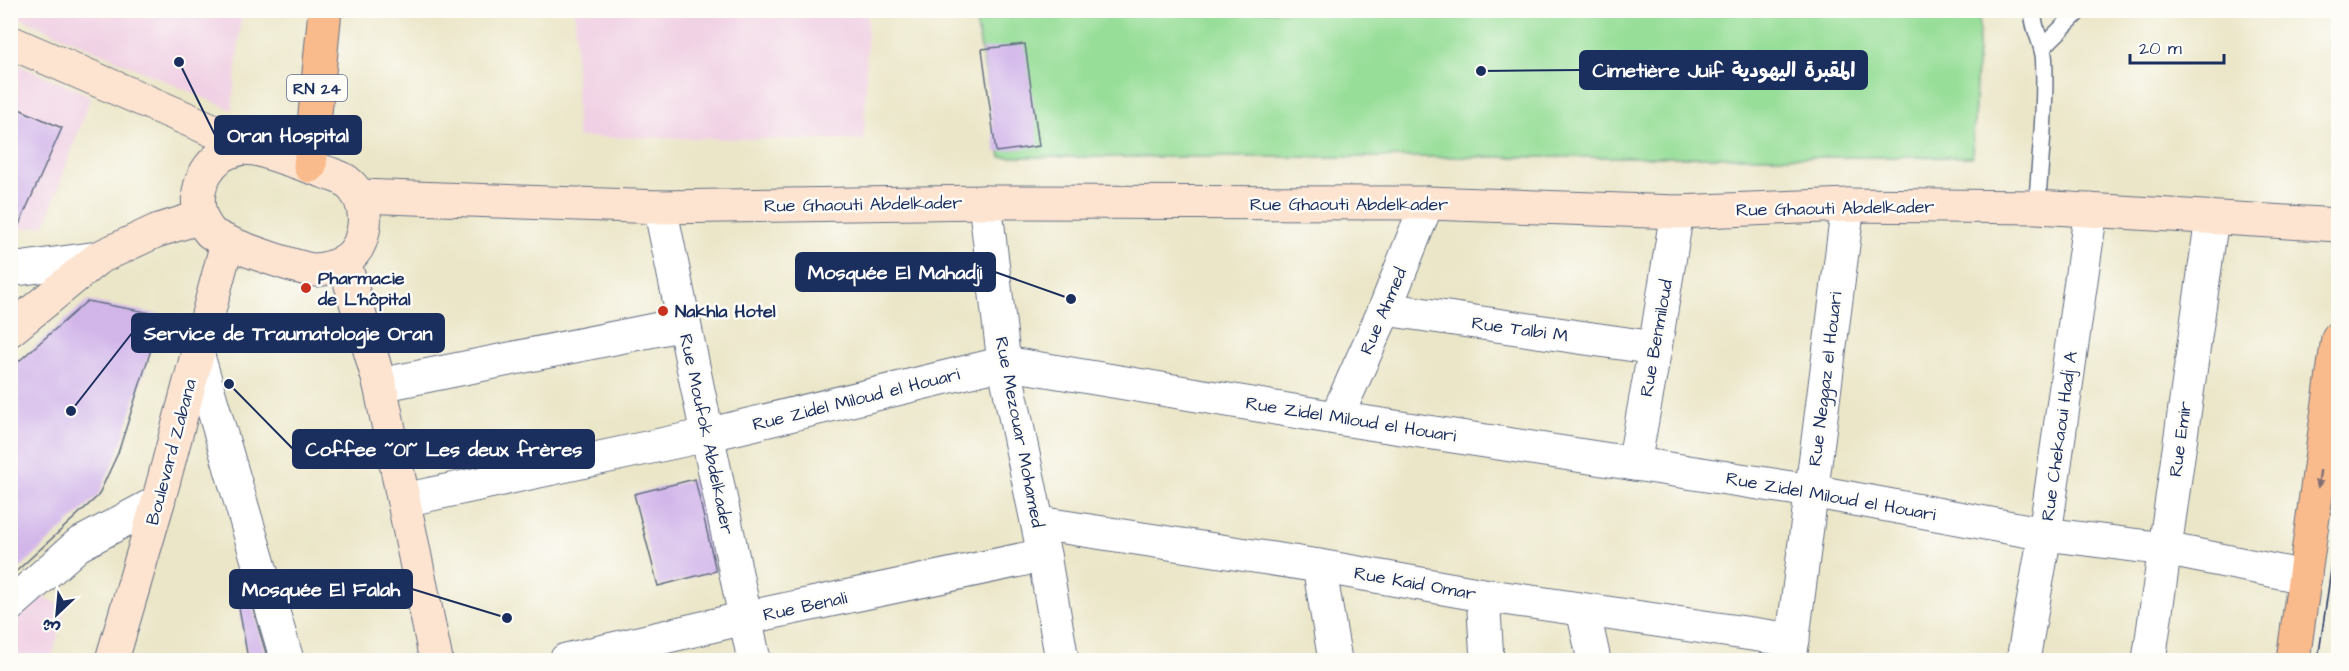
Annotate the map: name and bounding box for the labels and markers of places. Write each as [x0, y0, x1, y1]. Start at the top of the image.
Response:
callout: Cimetière Juif المقبرة اليهودية [1580, 51, 1867, 89]
callout: Oran Hospital [215, 116, 361, 154]
callout: Mosquée El Mahadji [796, 253, 995, 291]
place label: Pharmacie de L'hôpital [317, 266, 411, 312]
marker: Pharmacie de L'hôpital [299, 281, 313, 295]
place label: Nakhla Hotel [675, 299, 776, 324]
marker: Nakhla Hotel [656, 304, 670, 318]
callout: Service de Traumatologie Oran [132, 314, 444, 352]
callout: Coffee ~01~ Les deux frères [293, 430, 594, 468]
callout: Mosquée El Falah [230, 570, 412, 608]

